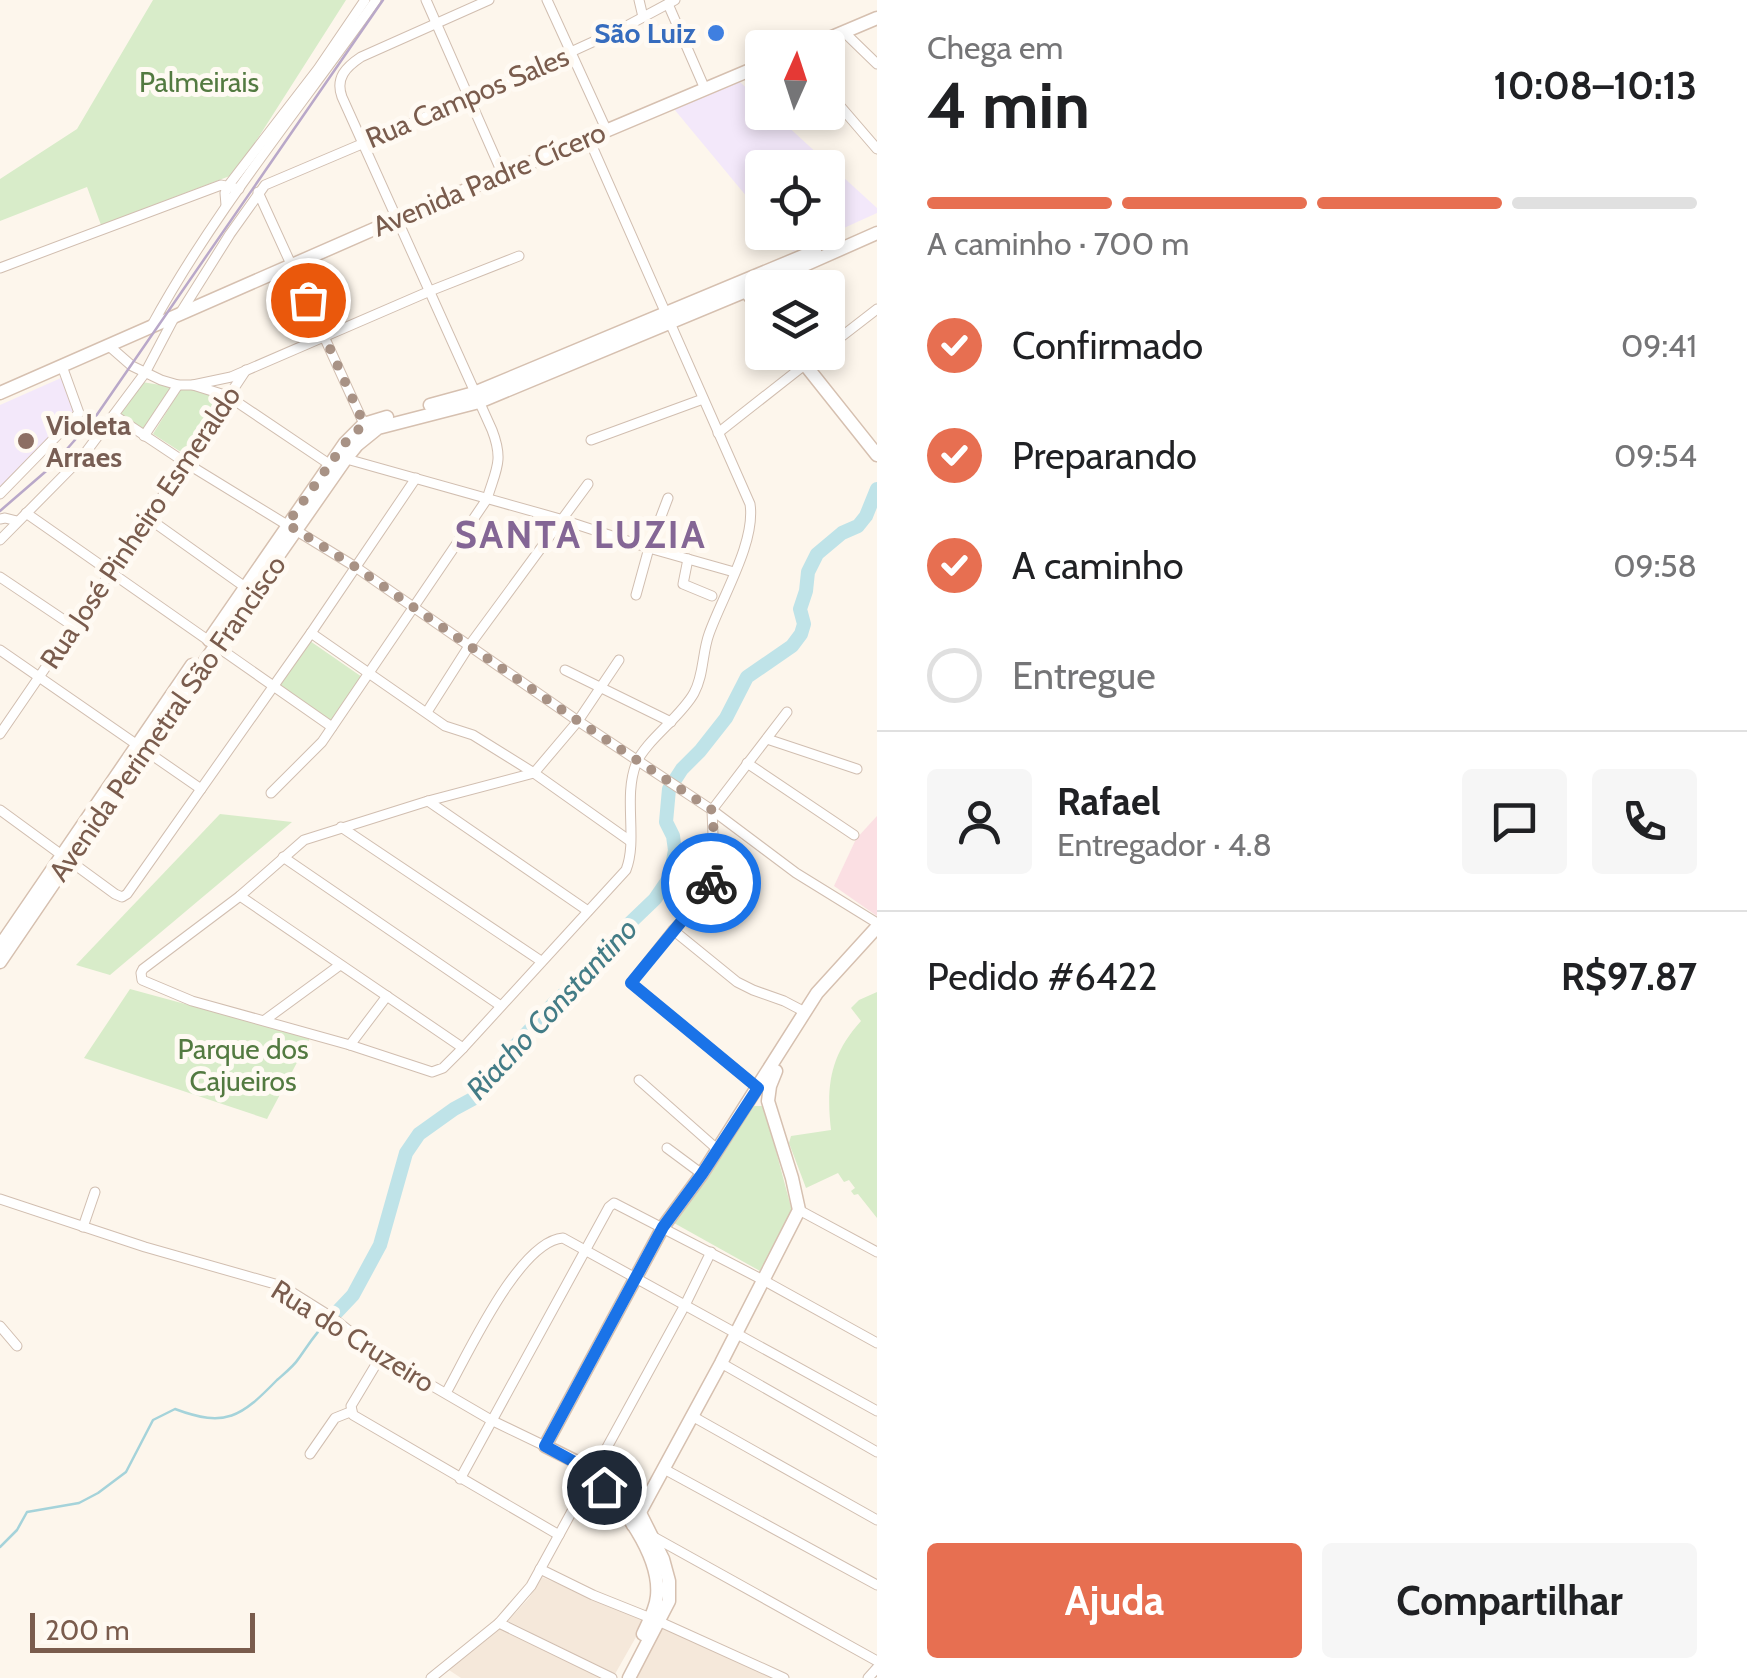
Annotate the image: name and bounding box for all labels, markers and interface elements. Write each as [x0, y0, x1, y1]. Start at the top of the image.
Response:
place label: São Luiz [594, 16, 696, 50]
marker: São Luiz [705, 22, 727, 44]
text: Chega em [927, 28, 1063, 67]
north arrow [745, 30, 845, 130]
map controls [745, 30, 845, 370]
street label: Rua Campos Sales [360, 39, 574, 155]
text: 10:08–10:13 [1494, 62, 1697, 109]
park label: Palmeirais [139, 65, 259, 99]
text: 4 min [927, 65, 1090, 144]
street label: Avenida Padre Cícero [368, 115, 610, 243]
button: locate [745, 150, 845, 250]
text: A caminho · 700 m [927, 224, 1189, 263]
pin [266, 258, 351, 343]
button: layers [745, 270, 845, 370]
icon: bag [281, 273, 336, 328]
icon: check [927, 318, 982, 373]
text: Confirmado [1012, 322, 1203, 369]
text: 09:41 [1621, 326, 1697, 365]
street label: Rua José Pinheiro Esmeraldo [33, 379, 247, 675]
place label: Violeta Arraes [46, 408, 131, 474]
icon: check [927, 428, 982, 483]
marker: Violeta Arraes [15, 430, 37, 452]
text: Preparando [1012, 432, 1197, 479]
text: 09:54 [1614, 436, 1697, 475]
district label: SANTA LUZIA [455, 511, 707, 558]
icon: check [927, 538, 982, 593]
text: A caminho [1012, 542, 1184, 589]
text: 09:58 [1613, 546, 1697, 585]
street label: Avenida Perimetral São Francisco [41, 549, 293, 887]
text: Entregue [1012, 652, 1156, 699]
button: person [927, 769, 1032, 874]
button: chat [1462, 769, 1567, 874]
button: phone [1592, 769, 1697, 874]
text: Rafael [1057, 778, 1161, 825]
text: Entregador · 4.8 [1057, 825, 1272, 864]
courier [661, 833, 761, 933]
icon: bike [684, 856, 739, 911]
water label: Riacho Constantino [458, 910, 645, 1107]
text: Pedido #6422 [927, 953, 1158, 1000]
text: R$97.87 [1561, 953, 1697, 1000]
park label: Parque dos Cajueiros [178, 1032, 308, 1098]
street label: Rua do Cruzeiro [265, 1272, 441, 1400]
pin [562, 1445, 647, 1530]
icon: home [577, 1460, 632, 1515]
button: Ajuda [927, 1543, 1302, 1658]
button: Compartilhar [1322, 1543, 1697, 1658]
scale bar [30, 1608, 255, 1652]
text: 200 m [45, 1613, 130, 1647]

